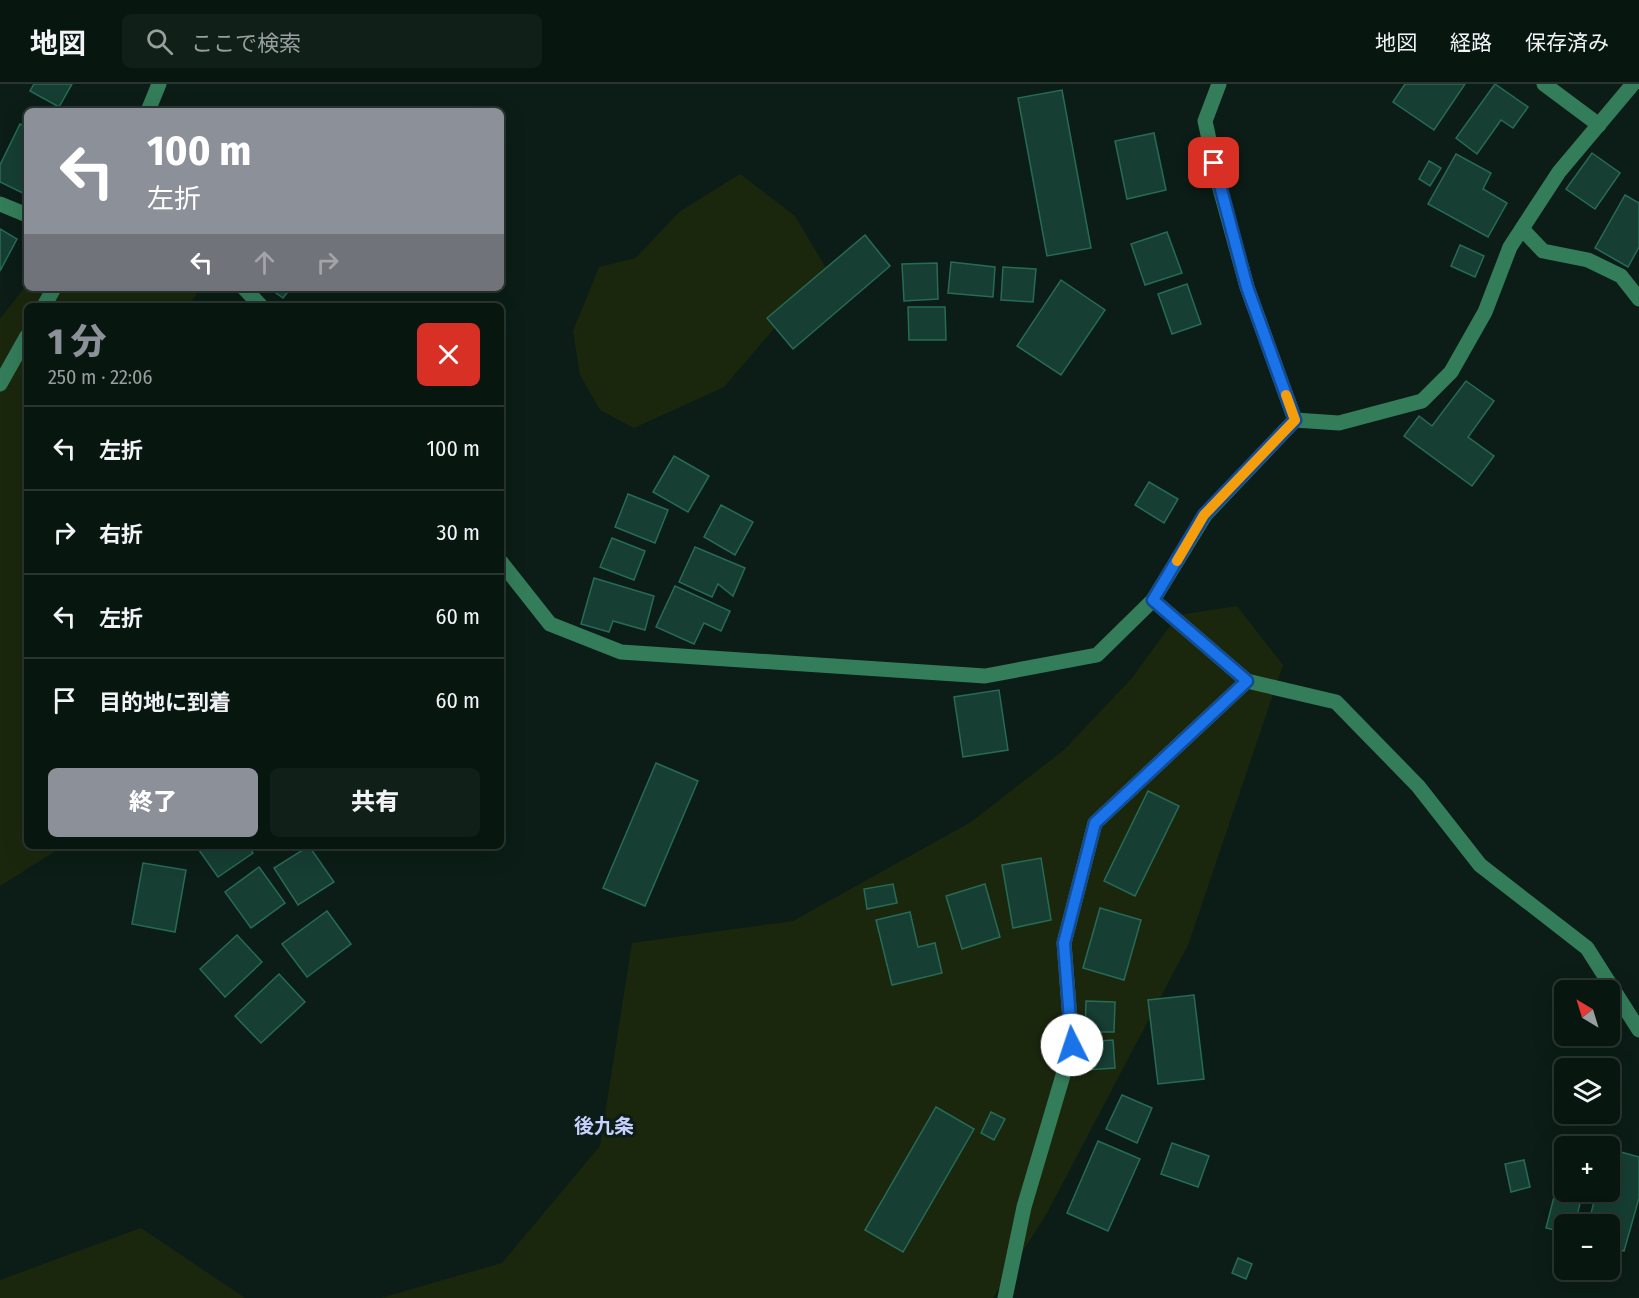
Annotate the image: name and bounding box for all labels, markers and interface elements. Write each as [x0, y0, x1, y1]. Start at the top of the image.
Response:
search box [122, 14, 542, 68]
icon: search [143, 25, 176, 58]
text: 地図 [30, 27, 86, 60]
text: ここで検索 [191, 30, 301, 57]
text: 地図 [1375, 30, 1417, 56]
text: 経路 [1450, 30, 1492, 56]
text: 保存済み [1525, 30, 1609, 56]
text: 100 m [147, 126, 251, 176]
icon: left [48, 132, 126, 210]
pin [1188, 137, 1239, 188]
icon: arrive [1197, 146, 1230, 179]
text: 左折 [147, 183, 201, 215]
icon: left [185, 246, 218, 279]
icon: ahead [248, 246, 281, 279]
icon: right [311, 246, 344, 279]
text: 1 分 [48, 320, 107, 364]
button: close [417, 323, 480, 386]
text: 250 m · 22:06 [48, 365, 152, 389]
icon: left [48, 432, 81, 465]
text: 100 m [426, 435, 480, 462]
text: 左折 [99, 437, 143, 464]
icon: right [48, 516, 81, 549]
text: 30 m [437, 519, 480, 546]
text: 右折 [99, 521, 143, 548]
icon: left [48, 600, 81, 633]
text: 60 m [436, 603, 480, 630]
text: 左折 [99, 605, 143, 632]
icon: arrive [48, 684, 81, 717]
text: 60 m [436, 687, 480, 714]
text: 目的地に到着 [99, 689, 231, 716]
button: 終了 [48, 768, 258, 837]
button: 共有 [270, 768, 480, 837]
north arrow [1554, 980, 1620, 1046]
map controls [1554, 980, 1620, 1280]
position arrow [1040, 1013, 1104, 1077]
button: layers [1554, 1058, 1620, 1124]
district label: 後九条 [574, 1114, 634, 1138]
button: + [1554, 1136, 1620, 1202]
button: − [1554, 1214, 1620, 1280]

